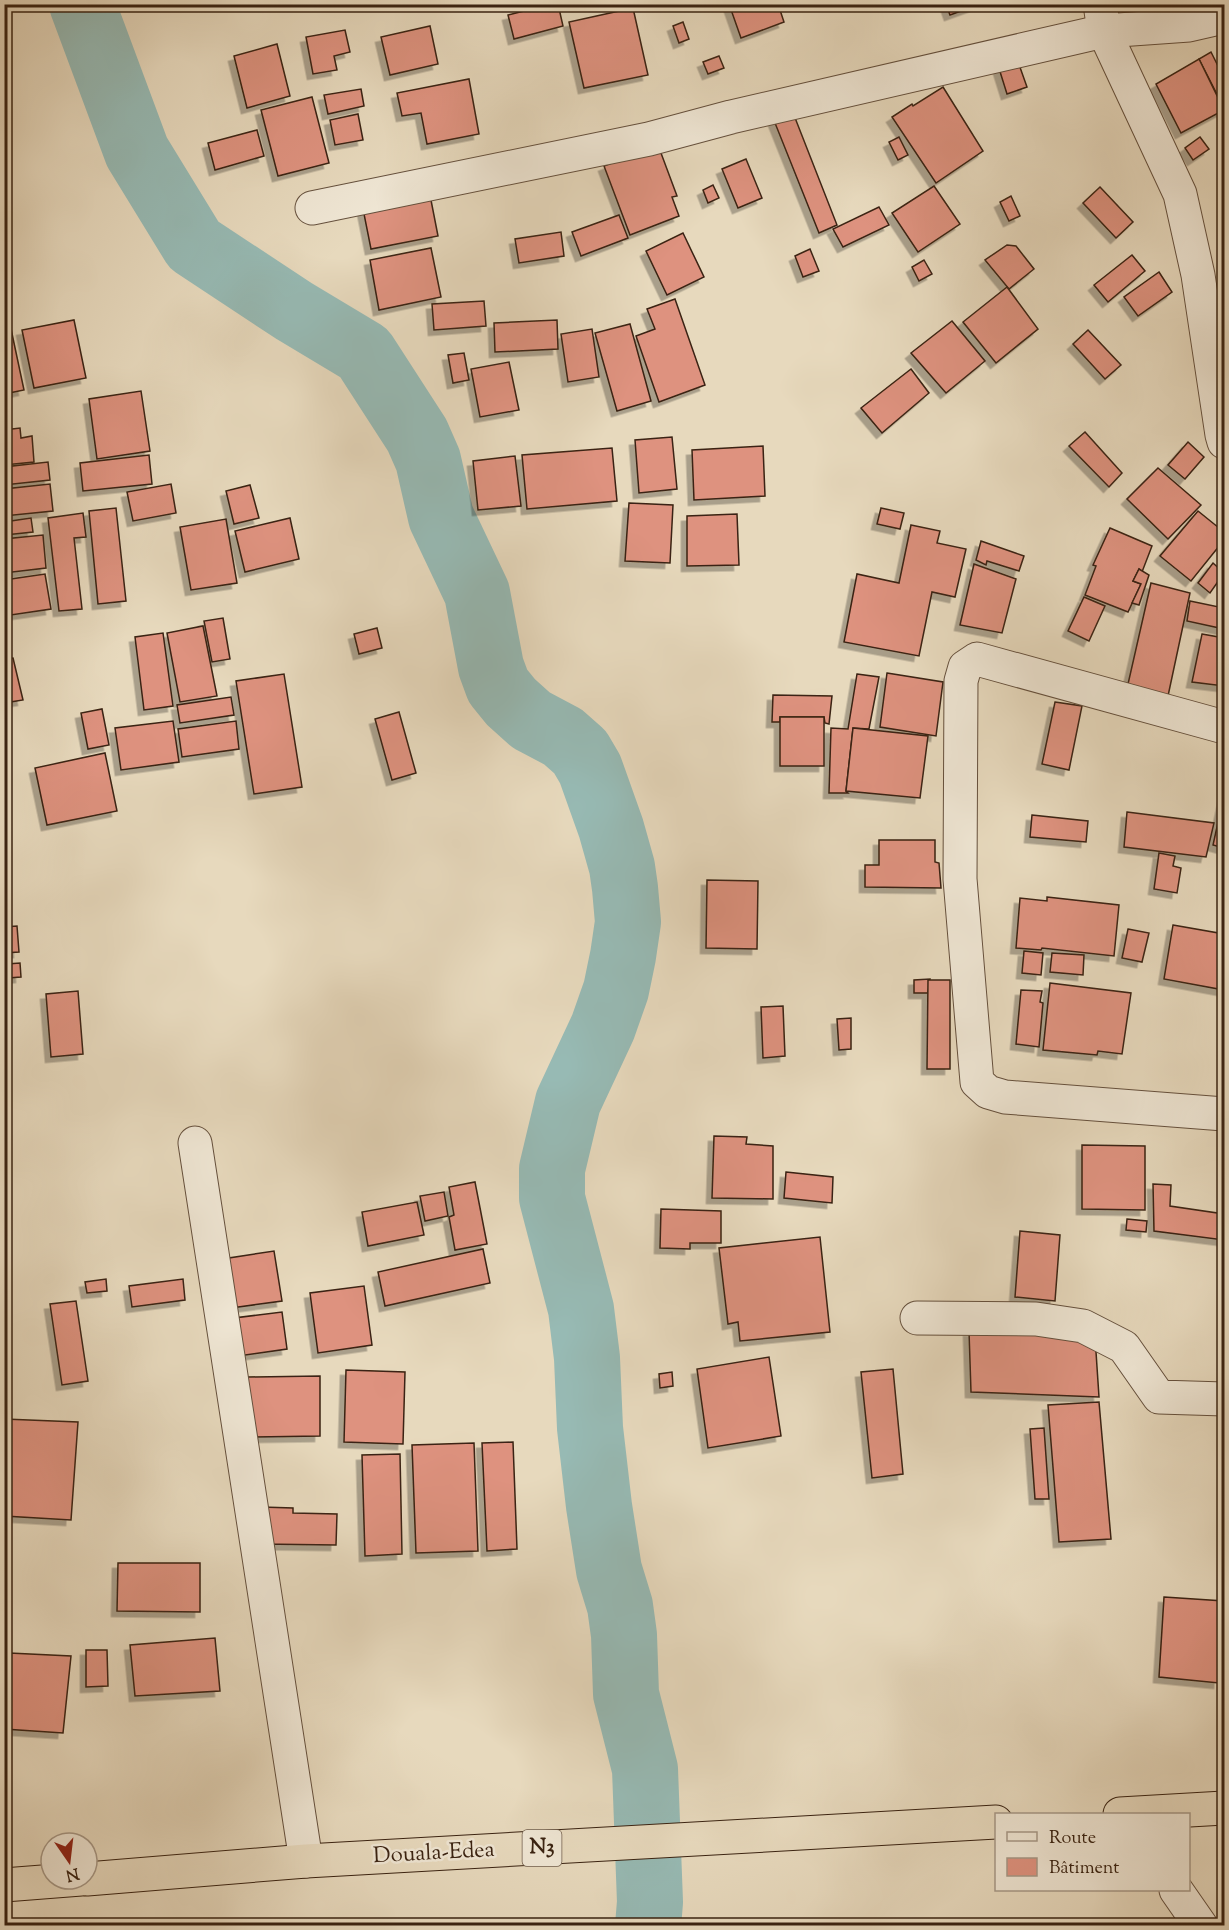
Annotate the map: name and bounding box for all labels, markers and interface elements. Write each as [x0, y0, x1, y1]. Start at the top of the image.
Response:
legend [995, 1813, 1190, 1891]
text: Route [1049, 1826, 1096, 1852]
road number: N3 [522, 1830, 562, 1866]
north arrow [39, 1831, 99, 1891]
street label: Douala-Edea [372, 1835, 496, 1873]
text: Bâtiment [1049, 1856, 1119, 1882]
text: N [63, 1860, 81, 1886]

